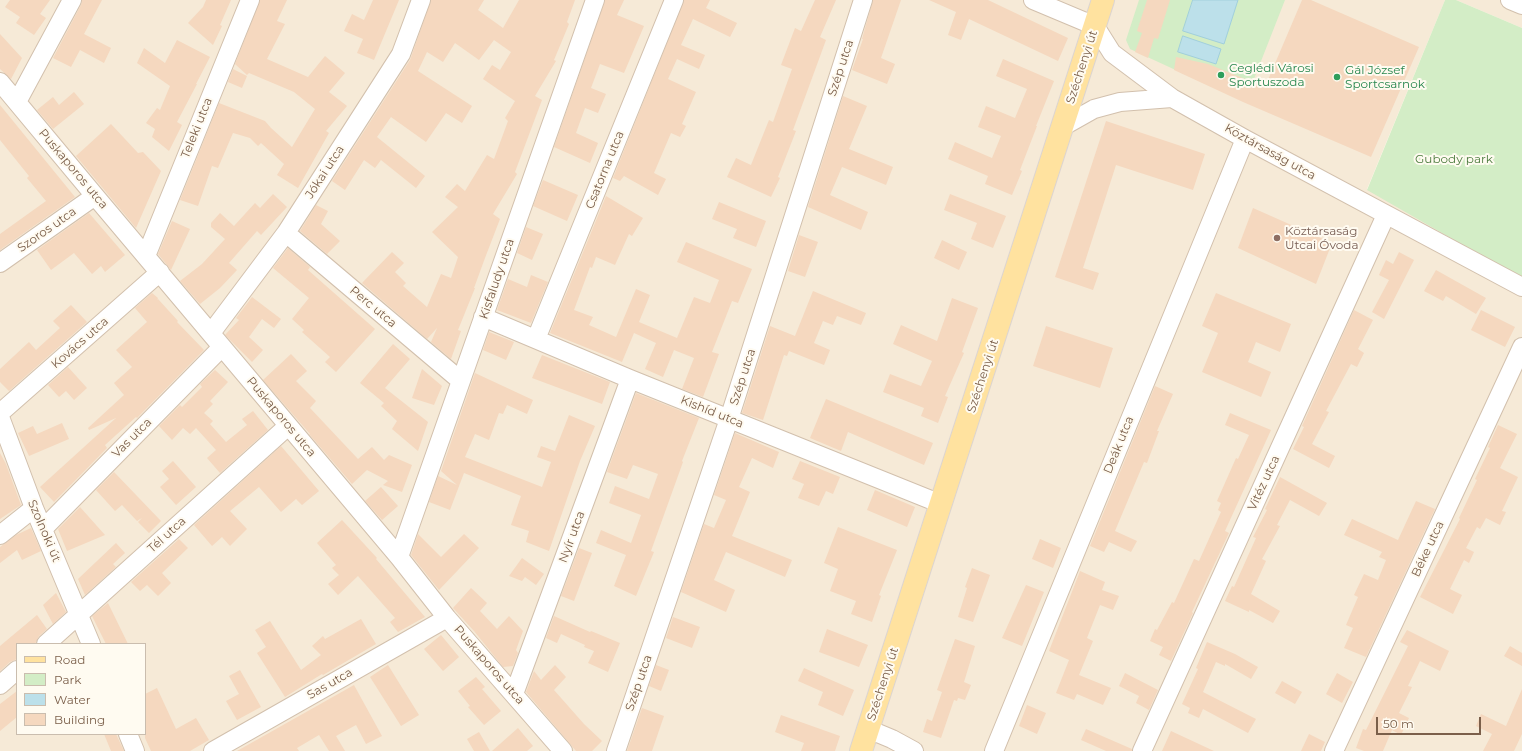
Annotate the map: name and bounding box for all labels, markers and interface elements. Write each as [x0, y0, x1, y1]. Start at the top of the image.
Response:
street label: Széchenyi út [1063, 28, 1101, 106]
street label: Szép utca [825, 38, 857, 98]
place label: Ceglédi Városi Sportuszoda [1229, 61, 1314, 89]
place label: Gál József Sportcsarnok [1345, 63, 1425, 91]
marker: Ceglédi Városi Sportuszoda [1216, 70, 1226, 80]
marker: Gál József Sportcsarnok [1332, 72, 1342, 82]
street label: Teleki utca [178, 96, 216, 160]
street label: Köztársaság utca [1222, 121, 1318, 183]
street label: Puskaporos utca [35, 126, 111, 212]
street label: Csatorna utca [583, 129, 627, 211]
street label: Jókai utca [302, 143, 348, 201]
park label: Gubody park [1415, 152, 1493, 166]
street label: Szoros utca [15, 204, 79, 256]
place label: Köztársaság Utcai Óvoda [1285, 224, 1358, 252]
marker: Köztársaság Utcai Óvoda [1272, 233, 1282, 243]
street label: Kisfaludy utca [476, 237, 518, 321]
street label: Perc utca [347, 283, 399, 331]
street label: Kovács utca [48, 314, 112, 372]
street label: Széchenyi út [964, 337, 1002, 415]
street label: Szép utca [727, 347, 759, 407]
street label: Puskaporos utca [243, 374, 319, 460]
street label: Kishíd utca [678, 393, 746, 431]
street label: Deák utca [1101, 414, 1137, 476]
street label: Vas utca [109, 415, 155, 461]
street label: Vitéz utca [1245, 453, 1283, 513]
street label: Szolnoki út [24, 498, 64, 564]
street label: Nyír utca [556, 509, 588, 565]
street label: Tél utca [145, 514, 189, 556]
street label: Béke utca [1409, 519, 1447, 579]
street label: Puskaporos utca [451, 623, 527, 707]
legend [16, 643, 146, 735]
street label: Széchenyi út [864, 645, 902, 723]
text: Road [54, 652, 85, 667]
street label: Szép utca [623, 653, 655, 713]
street label: Sas utca [305, 665, 355, 703]
text: Park [54, 672, 81, 687]
text: Water [54, 692, 90, 707]
scale bar [1378, 709, 1483, 735]
text: Building [54, 712, 105, 727]
text: 50 m [1383, 716, 1414, 731]

